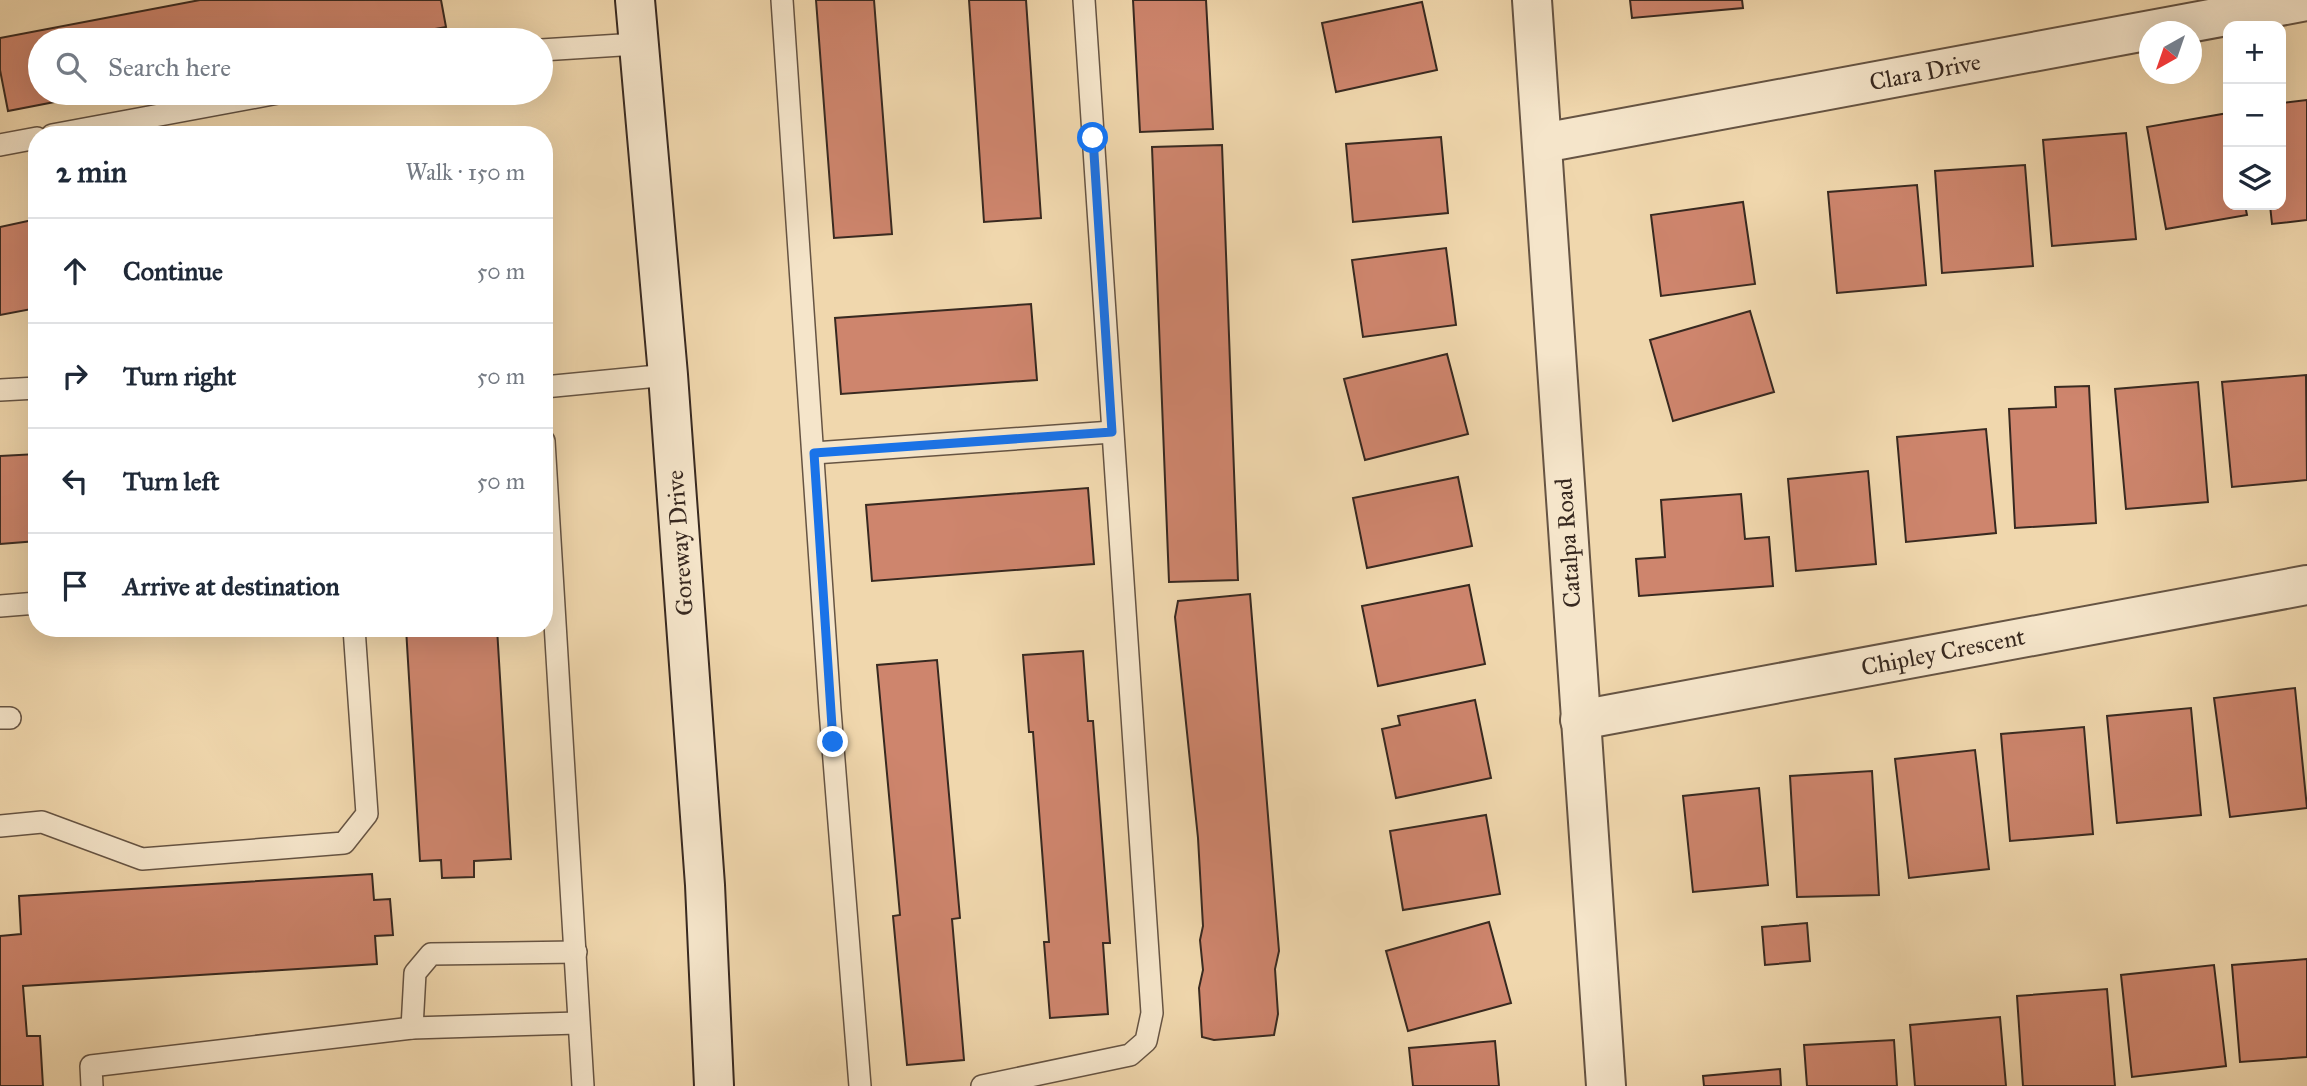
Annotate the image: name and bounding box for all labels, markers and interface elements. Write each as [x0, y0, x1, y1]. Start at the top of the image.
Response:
north arrow [2139, 21, 2202, 84]
map controls [2223, 21, 2286, 210]
button: + [2223, 21, 2286, 84]
search box [28, 28, 553, 105]
street label: Clara Drive [1867, 47, 1983, 97]
icon: search [52, 48, 90, 86]
text: Search here [108, 51, 231, 83]
button: − [2223, 84, 2286, 147]
route start [1077, 122, 1108, 153]
button: layers [2223, 147, 2286, 210]
text: 2 min [56, 154, 127, 190]
text: Walk · 150 m [405, 158, 525, 186]
icon: ahead [56, 252, 94, 290]
text: Continue [123, 255, 223, 287]
text: 50 m [477, 257, 525, 285]
icon: right [56, 357, 94, 395]
text: Turn right [123, 360, 236, 392]
text: 50 m [477, 362, 525, 390]
icon: left [56, 462, 94, 500]
text: Turn left [123, 465, 219, 497]
text: 50 m [477, 467, 525, 495]
street label: Goreway Drive [660, 469, 700, 617]
street label: Catalpa Road [1548, 477, 1588, 609]
icon: arrive [56, 567, 94, 605]
text: Arrive at destination [123, 570, 340, 602]
street label: Chipley Crescent [1859, 621, 2028, 683]
route end [817, 726, 848, 757]

